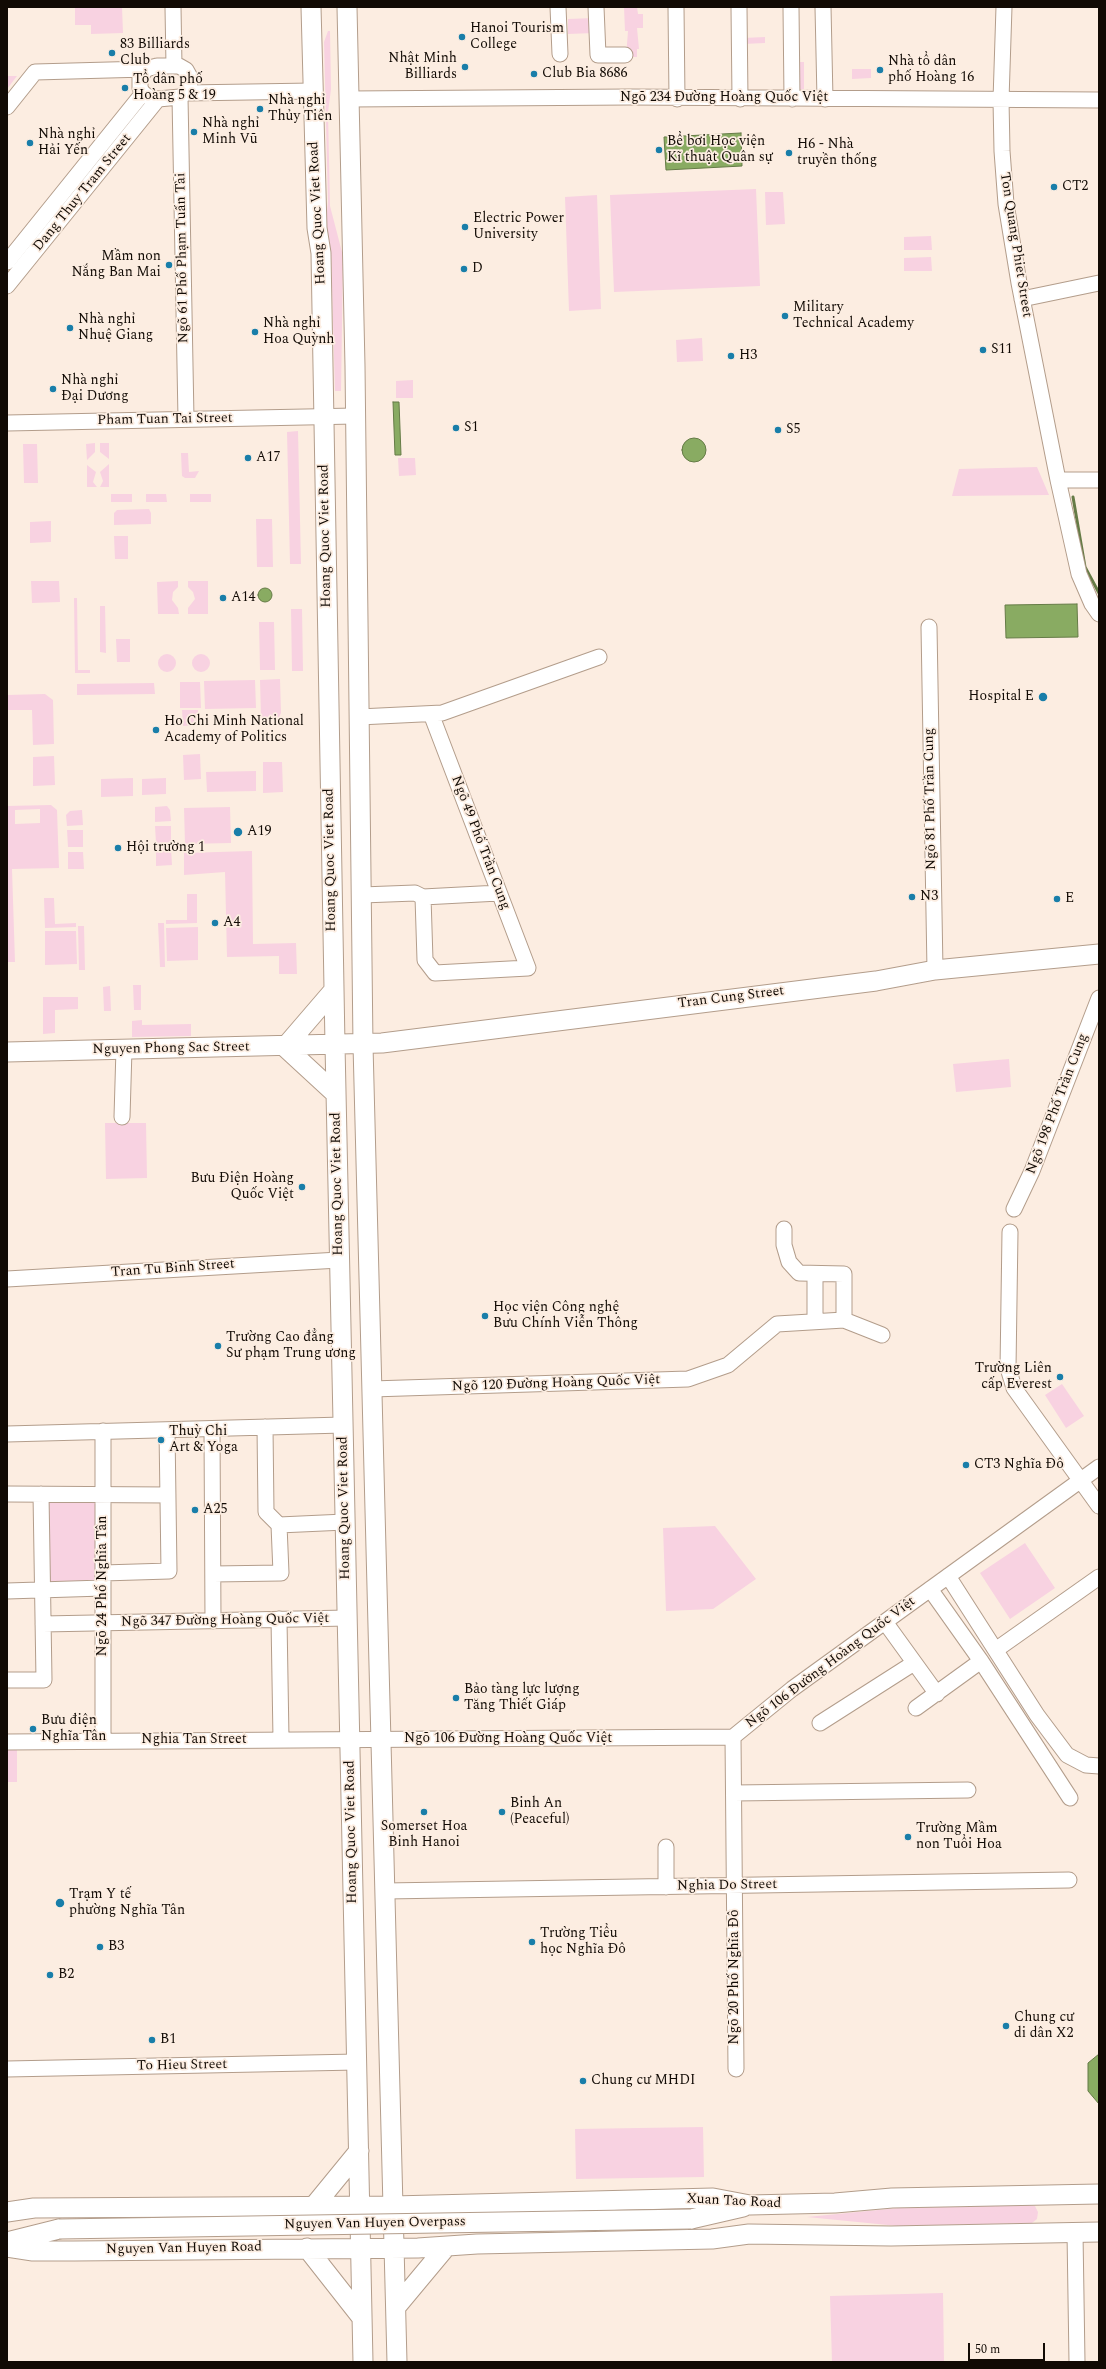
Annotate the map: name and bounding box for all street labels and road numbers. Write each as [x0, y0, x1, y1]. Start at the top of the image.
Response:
street label: Ngõ 234 Đường Hoàng Quốc Việt [620, 90, 828, 106]
street label: Dang Thuy Tram Street [30, 131, 136, 255]
street label: Hoang Quoc Viet Road [306, 141, 330, 285]
street label: Ton Quang Phiet Street [995, 171, 1035, 319]
street label: Ngõ 61 Phố Phạm Tuấn Tài [173, 173, 193, 343]
street label: Pham Tuan Tai Street [97, 410, 233, 430]
street label: Hoang Quoc Viet Road [316, 464, 336, 608]
street label: Ngõ 81 Phố Trần Cung [921, 728, 941, 870]
street label: Ngõ 49 Phố Trần Cung [447, 774, 513, 912]
street label: Hoang Quoc Viet Road [321, 788, 341, 932]
street label: Tran Cung Street [677, 983, 785, 1013]
street label: Ngõ 198 Phố Trần Cung [1023, 1031, 1093, 1177]
street label: Nguyen Phong Sac Street [92, 1039, 250, 1059]
street label: Hoang Quoc Viet Road [328, 1112, 348, 1256]
street label: Tran Tu Binh Street [111, 1256, 235, 1282]
street label: Ngõ 120 Đường Hoàng Quốc Việt [452, 1372, 660, 1396]
street label: Hoang Quoc Viet Road [335, 1436, 355, 1580]
street label: Ngõ 24 Phố Nghĩa Tân [95, 1516, 111, 1656]
street label: Ngõ 106 Đường Hoàng Quốc Việt [743, 1594, 919, 1732]
street label: Ngõ 347 Đường Hoàng Quốc Việt [121, 1611, 329, 1631]
street label: Ngõ 106 Đường Hoàng Quốc Việt [404, 1731, 612, 1747]
street label: Nghia Tan Street [141, 1732, 247, 1748]
street label: Hoang Quoc Viet Road [342, 1760, 362, 1904]
street label: Nghia Do Street [677, 1877, 777, 1895]
street label: Ngõ 20 Phố Nghĩa Đô [727, 1909, 743, 2045]
street label: To Hieu Street [137, 2057, 227, 2075]
street label: Xuan Tao Road [686, 2191, 782, 2213]
street label: Nguyen Van Huyen Overpass [284, 2214, 466, 2234]
street label: Nguyen Van Huyen Road [106, 2239, 262, 2259]

